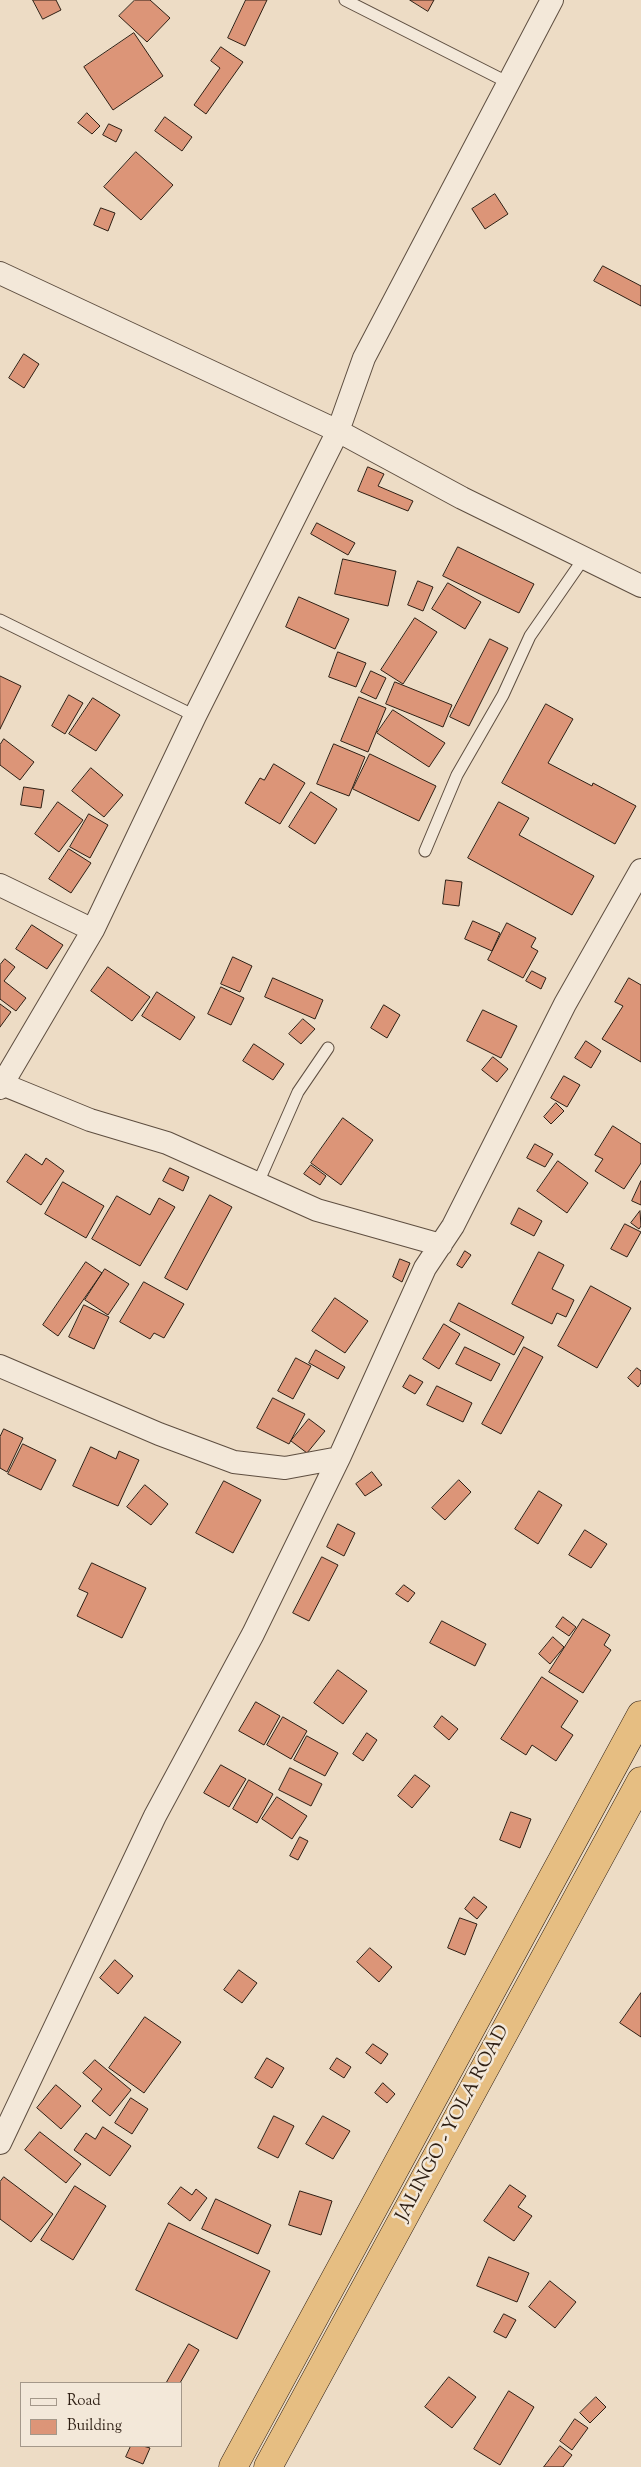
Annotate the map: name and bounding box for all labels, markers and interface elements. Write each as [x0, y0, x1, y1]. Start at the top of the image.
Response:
street label: JALINGO - YOLA ROAD [393, 2022, 515, 2226]
legend [20, 2382, 182, 2447]
text: Road [67, 2391, 101, 2412]
text: Building [67, 2416, 122, 2437]

